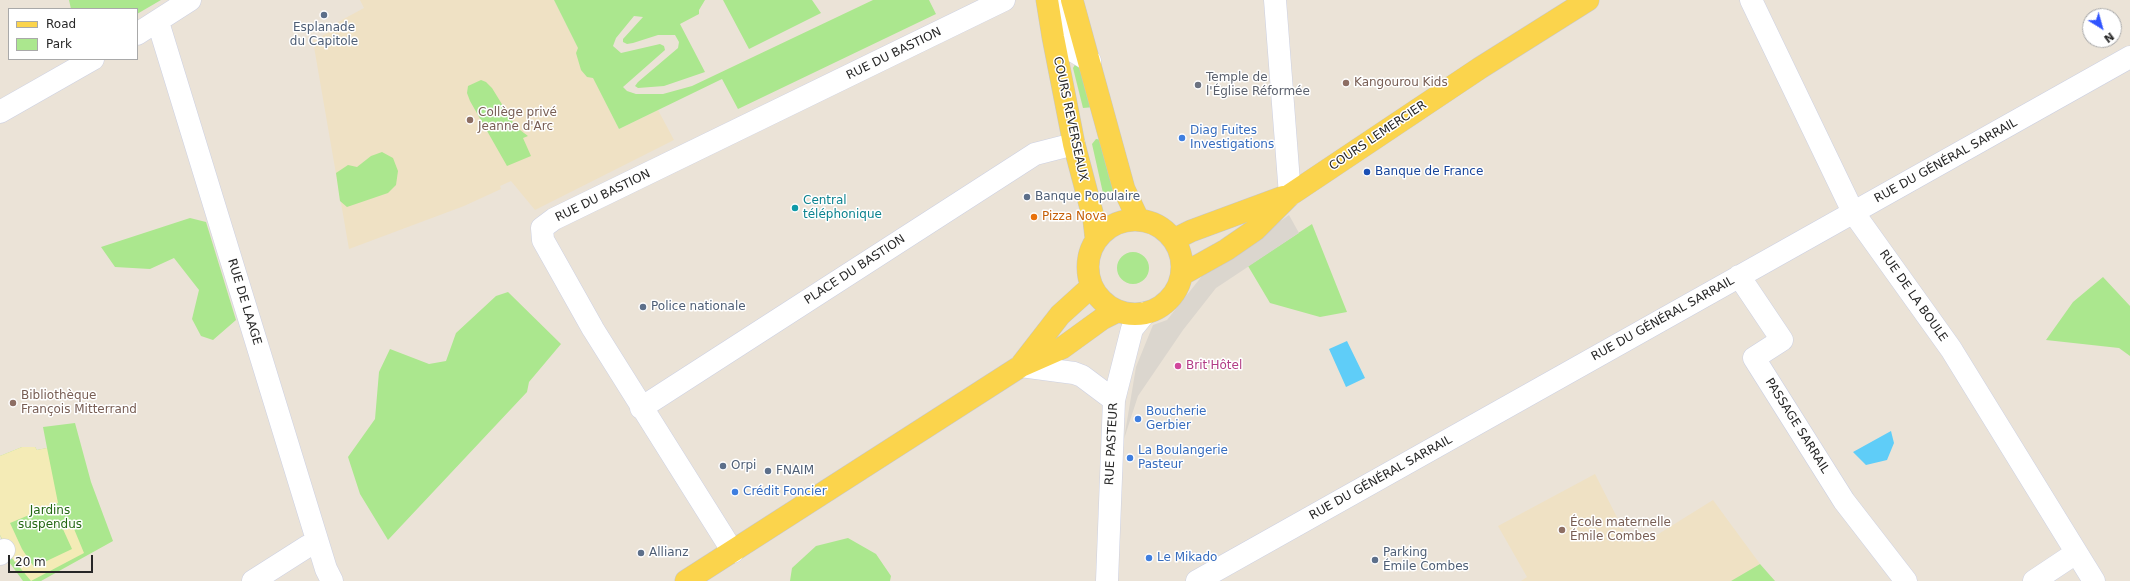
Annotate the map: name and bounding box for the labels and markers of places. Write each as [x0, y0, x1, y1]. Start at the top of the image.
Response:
marker: Esplanade du Capitole [319, 10, 329, 20]
place label: Esplanade du Capitole [290, 21, 358, 49]
place label: Temple de l'Église Réformée [1206, 71, 1310, 99]
place label: Kangourou Kids [1354, 76, 1448, 90]
marker: Kangourou Kids [1341, 78, 1351, 88]
marker: Temple de l'Église Réformée [1193, 80, 1203, 90]
place label: Collège privé Jeanne d'Arc [478, 106, 557, 134]
marker: Collège privé Jeanne d'Arc [465, 115, 475, 125]
place label: Diag Fuites Investigations [1190, 124, 1274, 152]
marker: Diag Fuites Investigations [1177, 133, 1187, 143]
place label: Banque de France [1375, 165, 1483, 179]
marker: Banque de France [1362, 167, 1372, 177]
place label: Banque Populaire [1035, 190, 1140, 204]
marker: Banque Populaire [1022, 192, 1032, 202]
place label: Central téléphonique [803, 194, 882, 222]
marker: Central téléphonique [790, 203, 800, 213]
place label: Pizza Nova [1042, 210, 1107, 224]
marker: Pizza Nova [1029, 212, 1039, 222]
place label: Police nationale [651, 300, 746, 314]
marker: Police nationale [638, 302, 648, 312]
place label: Brit'Hôtel [1186, 359, 1242, 373]
marker: Brit'Hôtel [1173, 361, 1183, 371]
place label: Bibliothèque François Mitterrand [21, 389, 137, 417]
marker: Bibliothèque François Mitterrand [8, 398, 18, 408]
place label: Boucherie Gerbier [1146, 405, 1206, 433]
marker: Boucherie Gerbier [1133, 414, 1143, 424]
place label: La Boulangerie Pasteur [1138, 444, 1228, 472]
marker: La Boulangerie Pasteur [1125, 453, 1135, 463]
place label: Orpi [731, 459, 756, 473]
marker: Orpi [718, 461, 728, 471]
place label: FNAIM [776, 464, 814, 478]
marker: FNAIM [763, 466, 773, 476]
place label: Crédit Foncier [743, 485, 827, 499]
marker: Crédit Foncier [730, 487, 740, 497]
place label: École maternelle Émile Combes [1570, 516, 1671, 544]
marker: École maternelle Émile Combes [1557, 525, 1567, 535]
place label: Allianz [649, 546, 688, 560]
place label: Parking Émile Combes [1383, 546, 1469, 574]
marker: Allianz [636, 548, 646, 558]
place label: Le Mikado [1157, 551, 1217, 565]
marker: Le Mikado [1144, 553, 1154, 563]
marker: Parking Émile Combes [1370, 555, 1380, 565]

